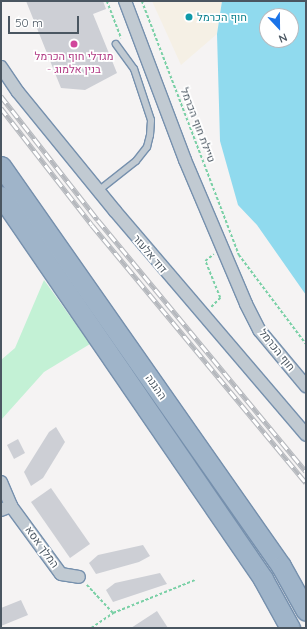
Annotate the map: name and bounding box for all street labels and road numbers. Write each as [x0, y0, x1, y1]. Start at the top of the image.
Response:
street label: טיילת חוף הכרמל [178, 86, 218, 164]
street label: דוד אלעזר [130, 232, 170, 276]
street label: חוף הכרמל [256, 326, 298, 374]
street label: ההגנה [143, 372, 169, 402]
street label: המלך אסא [22, 523, 62, 571]

